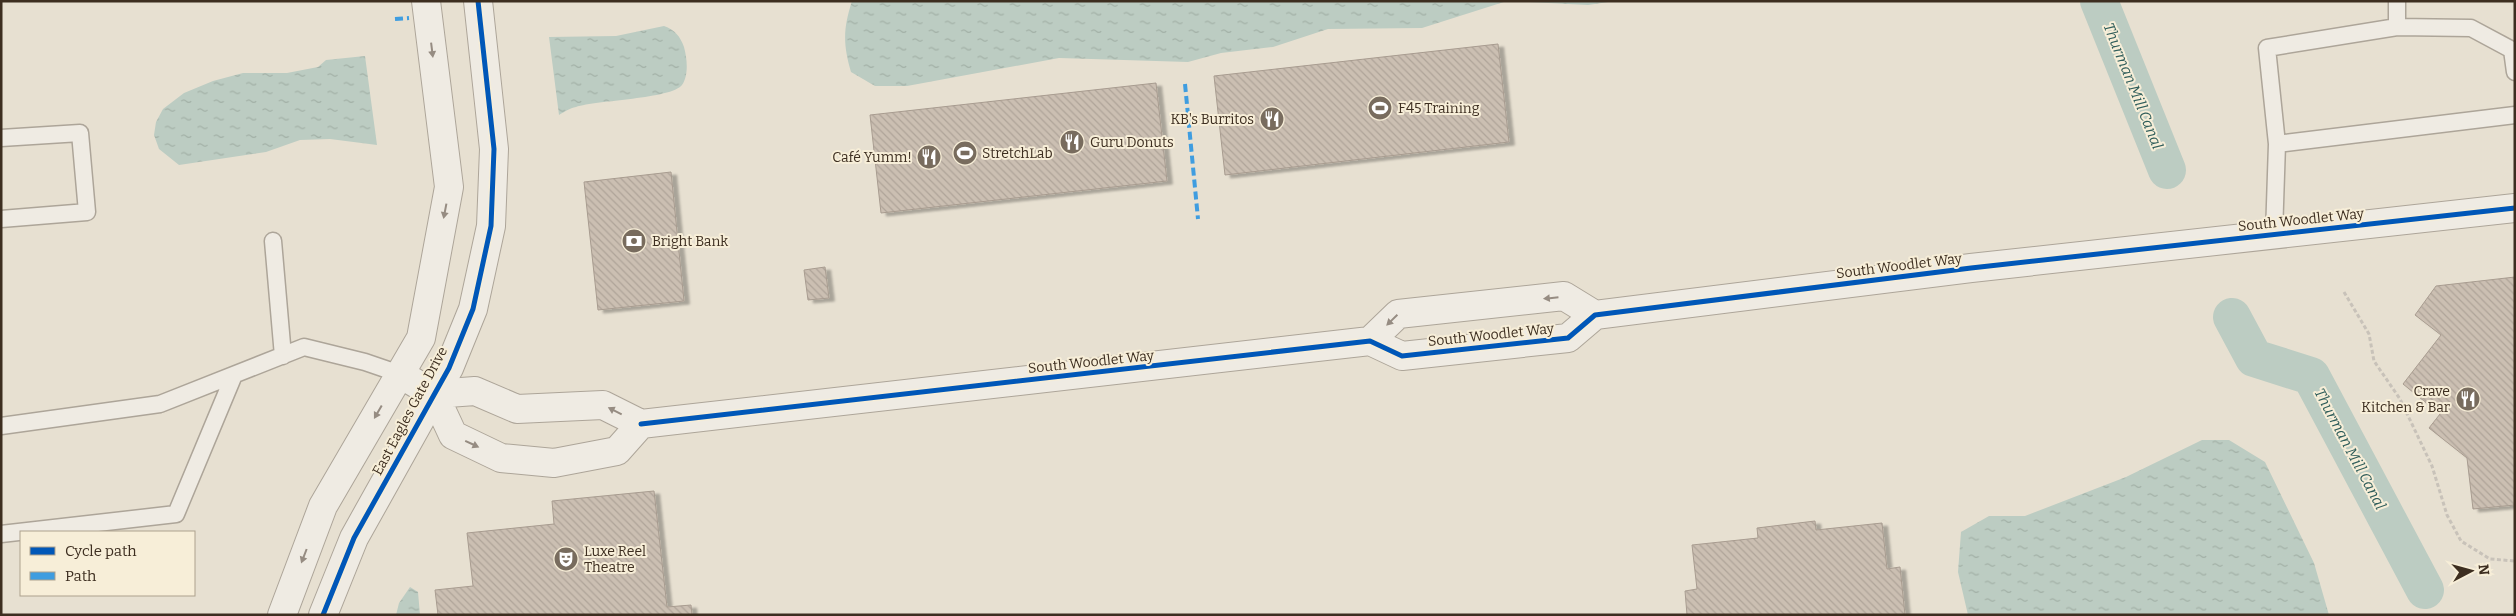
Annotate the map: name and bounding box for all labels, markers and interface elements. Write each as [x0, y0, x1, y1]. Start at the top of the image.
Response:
water label: Thurman Mill Canal [2099, 20, 2167, 152]
one-way arrow [428, 42, 436, 58]
sports icon: F45 Training [1367, 95, 1393, 121]
place label: F45 Training [1398, 100, 1480, 117]
restaurant icon: KB's Burritos [1259, 106, 1285, 132]
place label: KB's Burritos [1171, 111, 1254, 128]
restaurant icon: Guru Donuts [1059, 129, 1085, 155]
place label: Guru Donuts [1090, 134, 1174, 151]
sports icon: StretchLab [952, 140, 978, 166]
restaurant icon: Café Yumm! [916, 144, 942, 170]
place label: StretchLab [982, 145, 1053, 162]
place label: Café Yumm! [832, 149, 912, 166]
one-way arrow [440, 203, 448, 219]
street label: South Woodlet Way [2237, 205, 2365, 235]
bank icon: Bright Bank [621, 228, 647, 254]
place label: Bright Bank [652, 233, 728, 250]
street label: South Woodlet Way [1835, 250, 1963, 282]
one-way arrow [1543, 294, 1559, 302]
one-way arrow [1386, 314, 1398, 326]
street label: South Woodlet Way [1427, 320, 1555, 350]
street label: East Eagles Gate Drive [369, 344, 451, 478]
street label: South Woodlet Way [1027, 347, 1155, 377]
place label: Crave Kitchen & Bar [2361, 383, 2450, 416]
water label: Thurman Mill Canal [2310, 385, 2390, 513]
restaurant icon: Crave Kitchen & Bar [2455, 386, 2481, 412]
one-way arrow [373, 405, 382, 418]
one-way arrow [608, 407, 622, 415]
one-way arrow [465, 440, 479, 448]
legend [20, 531, 195, 596]
text: Cycle path [65, 542, 137, 560]
place label: Luxe Reel Theatre [584, 543, 646, 576]
theatre icon: Luxe Reel Theatre [553, 546, 579, 572]
north arrow [2446, 546, 2496, 596]
one-way arrow [300, 549, 307, 564]
text: N [2474, 563, 2492, 576]
text: Path [65, 567, 97, 585]

